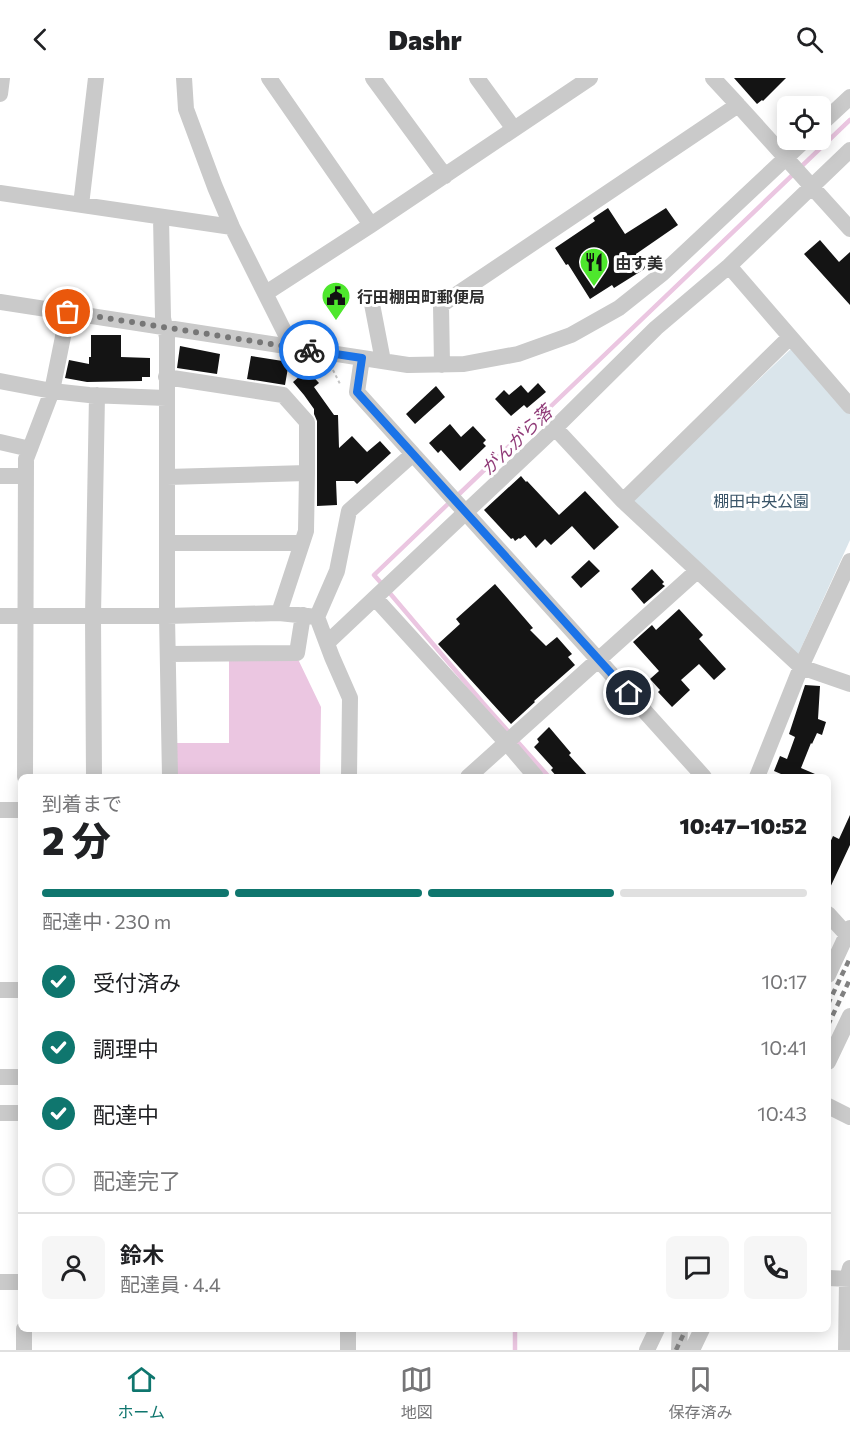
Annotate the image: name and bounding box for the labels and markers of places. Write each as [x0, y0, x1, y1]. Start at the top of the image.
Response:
restaurant icon: 由す美 [578, 246, 610, 288]
place label: 由す美 [615, 253, 663, 272]
public building icon: 行田棚田町郵便局 [320, 280, 352, 322]
pin [42, 286, 93, 337]
place label: 行田棚田町郵便局 [357, 287, 485, 306]
pin [603, 667, 654, 718]

